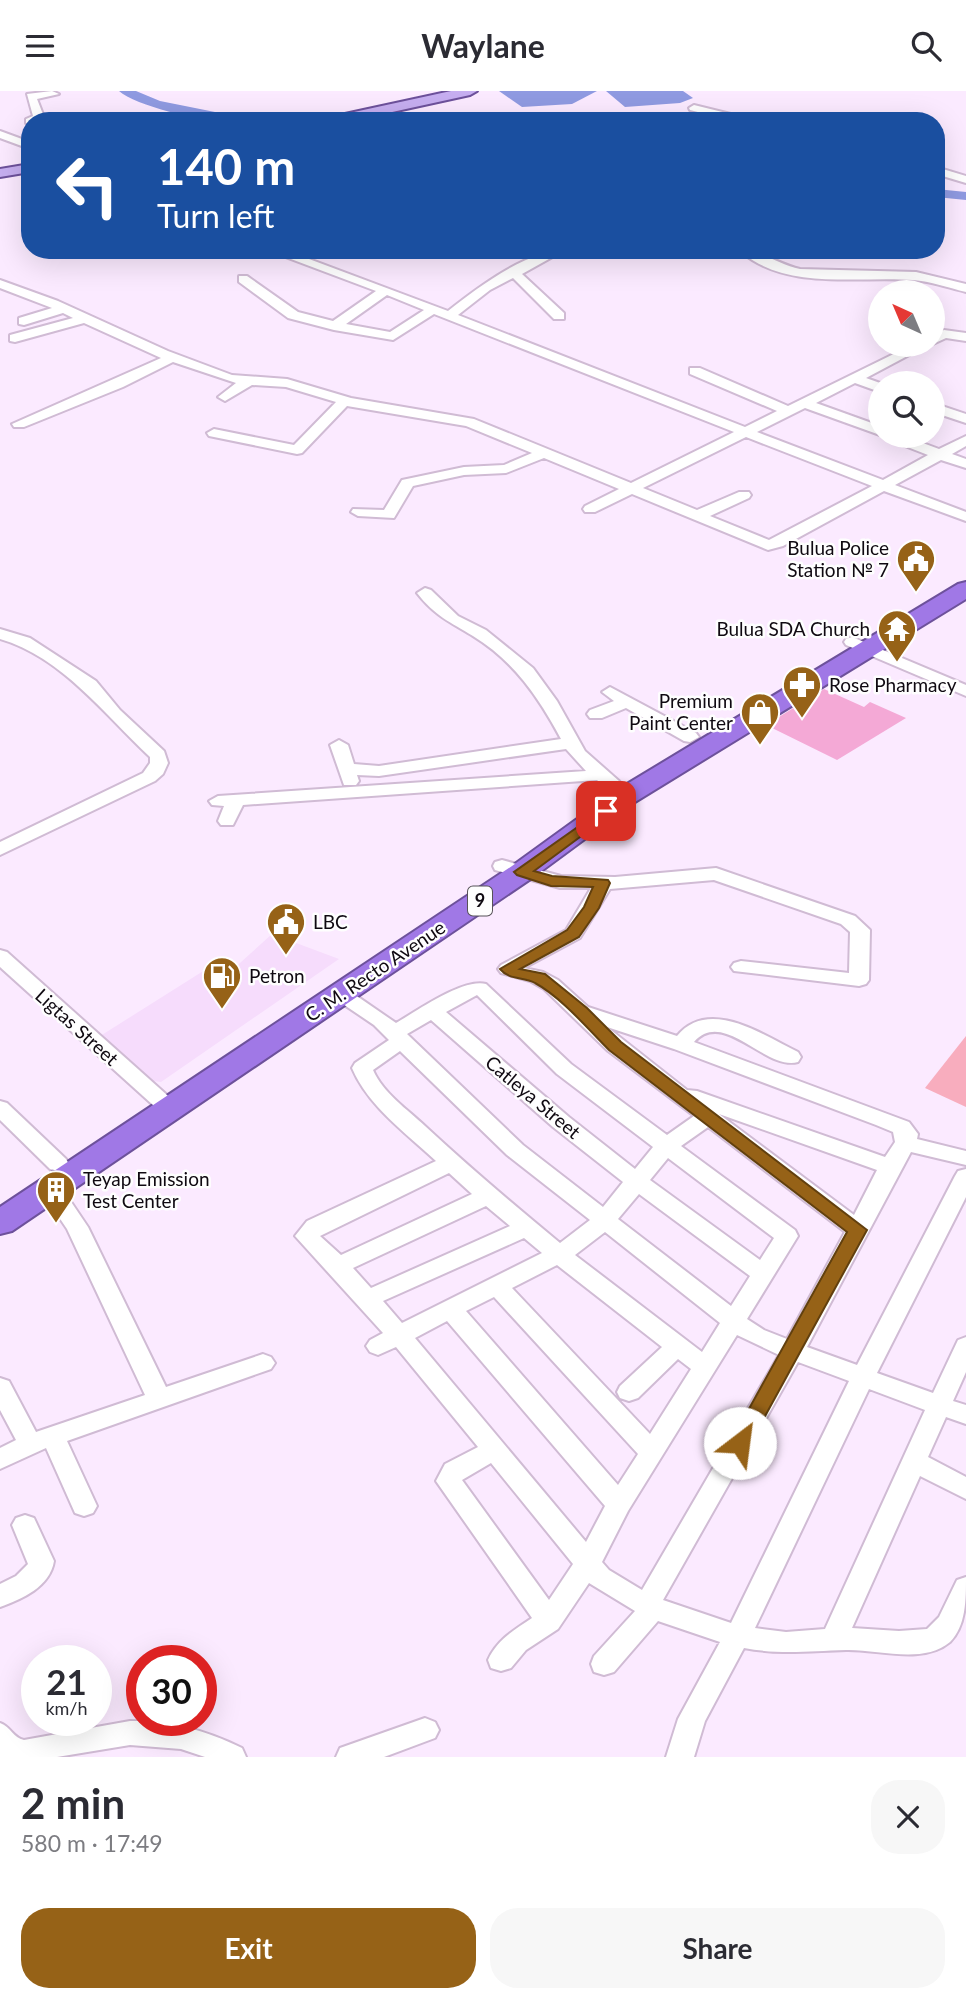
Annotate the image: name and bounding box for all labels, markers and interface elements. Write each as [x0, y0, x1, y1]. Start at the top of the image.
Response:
text: Waylane [421, 26, 545, 65]
icon: menu [21, 27, 59, 65]
icon: search [907, 27, 945, 65]
text: 140 m [157, 137, 295, 195]
icon: left [42, 140, 133, 231]
text: Turn left [157, 196, 274, 235]
north arrow [868, 280, 945, 357]
map controls [868, 280, 945, 448]
button: search [868, 371, 945, 448]
place label: Bulua Police Station № 7 [787, 536, 889, 581]
public building icon: Bulua Police Station № 7 [895, 538, 937, 593]
temple icon: Bulua SDA Church [876, 608, 918, 663]
place label: Bulua SDA Church [716, 617, 870, 640]
pharmacy icon: Rose Pharmacy [781, 664, 823, 719]
place label: Rose Pharmacy [829, 673, 957, 696]
place label: Premium Paint Center [629, 689, 733, 734]
shop icon: Premium Paint Center [739, 691, 781, 746]
pin [576, 781, 636, 841]
icon: arrive [587, 792, 625, 830]
road number: 9 [468, 887, 492, 915]
public building icon: LBC [265, 901, 307, 956]
place label: LBC [313, 910, 348, 933]
street label: C. M. Recto Avenue [300, 915, 449, 1026]
fuel station icon: Petron [201, 955, 243, 1010]
place label: Petron [249, 964, 305, 987]
street label: Ligtas Street [31, 983, 124, 1070]
street label: Catleya Street [481, 1050, 586, 1143]
place label: Teyap Emission Test Center [83, 1167, 210, 1212]
building icon: Teyap Emission Test Center [35, 1169, 77, 1224]
position arrow [703, 1406, 777, 1480]
speed limit sign: 30 [126, 1645, 217, 1736]
text: 21 [46, 1660, 87, 1702]
text: km/h [45, 1697, 88, 1719]
text: 2 min [21, 1778, 125, 1828]
button: close [871, 1780, 945, 1854]
text: 580 m · 17:49 [21, 1829, 163, 1857]
button: Exit [21, 1908, 476, 1988]
button: Share [490, 1908, 945, 1988]

